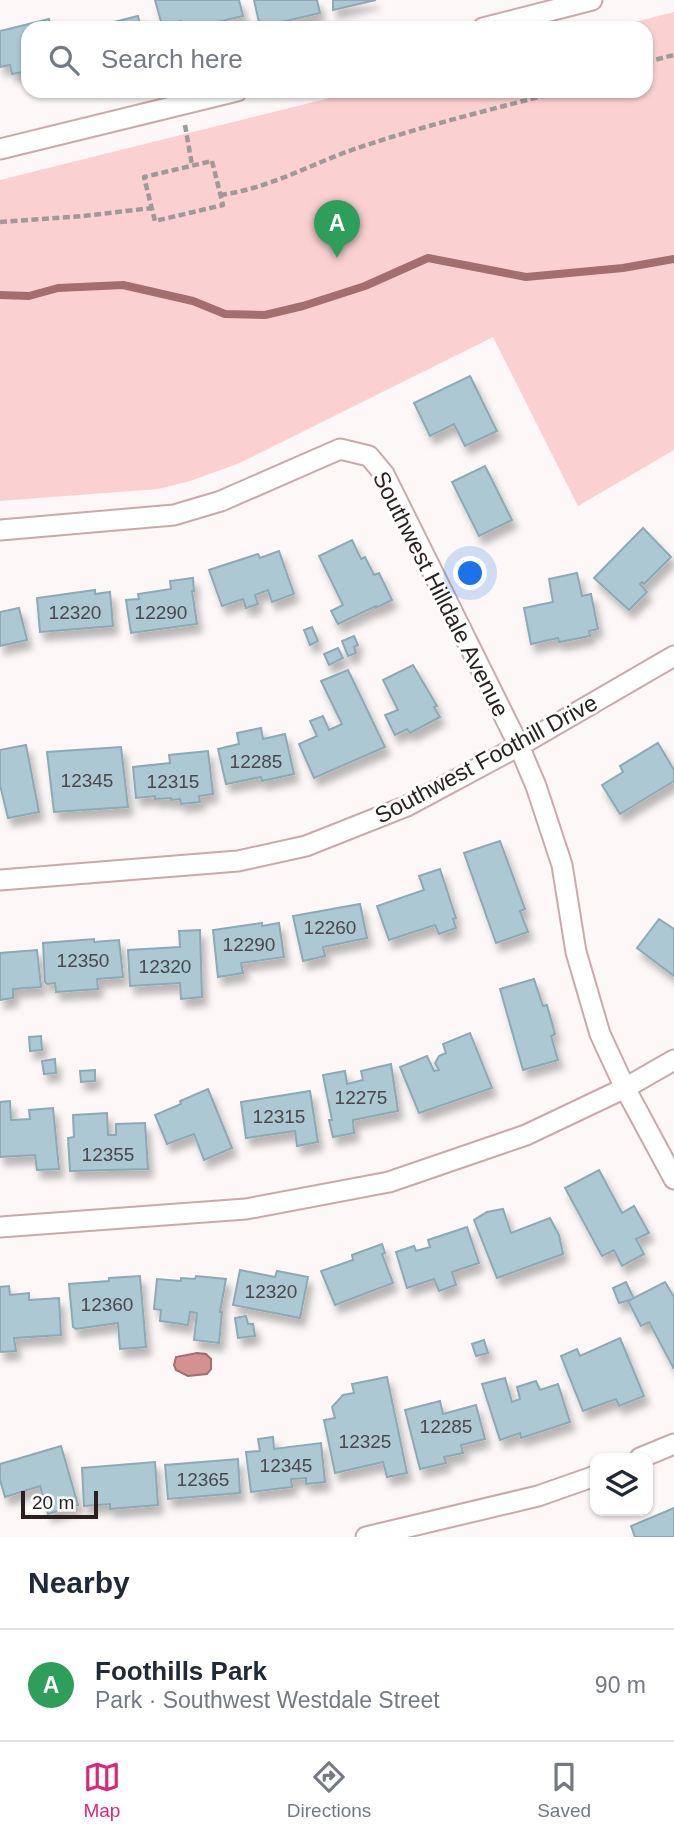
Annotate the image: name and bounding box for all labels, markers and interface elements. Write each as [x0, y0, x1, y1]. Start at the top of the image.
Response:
search box [21, 21, 653, 98]
icon: search [45, 41, 83, 79]
text: Search here [101, 44, 243, 74]
pin: A [314, 200, 360, 258]
street label: Southwest Hilldale Avenue [368, 467, 514, 721]
your location [453, 556, 487, 590]
house number: 12320 [49, 602, 101, 623]
house number: 12290 [135, 602, 187, 623]
street label: Southwest Foothill Drive [370, 689, 602, 829]
house number: 12285 [230, 751, 282, 772]
house number: 12345 [61, 770, 113, 791]
house number: 12315 [147, 771, 199, 792]
house number: 12260 [304, 917, 356, 938]
house number: 12290 [223, 934, 275, 955]
house number: 12350 [57, 950, 109, 971]
house number: 12320 [139, 956, 191, 977]
house number: 12275 [335, 1087, 387, 1108]
house number: 12315 [253, 1106, 305, 1127]
house number: 12355 [82, 1144, 134, 1165]
house number: 12320 [245, 1281, 297, 1302]
house number: 12360 [81, 1294, 133, 1315]
house number: 12285 [420, 1416, 472, 1437]
house number: 12325 [339, 1431, 391, 1452]
map controls [590, 1453, 653, 1516]
button: layers [590, 1453, 653, 1516]
house number: 12345 [260, 1455, 312, 1476]
house number: 12365 [177, 1469, 229, 1490]
scale bar [21, 1488, 98, 1520]
text: 20 m [32, 1492, 74, 1513]
text: Nearby [28, 1566, 130, 1599]
text: Foothills Park [95, 1656, 267, 1686]
text: A [43, 1672, 59, 1698]
text: 90 m [595, 1672, 646, 1698]
text: Park · Southwest Westdale Street [95, 1687, 440, 1713]
tab: Map [83, 1758, 121, 1822]
tab: Directions [287, 1758, 371, 1822]
tab: Saved [537, 1758, 591, 1822]

